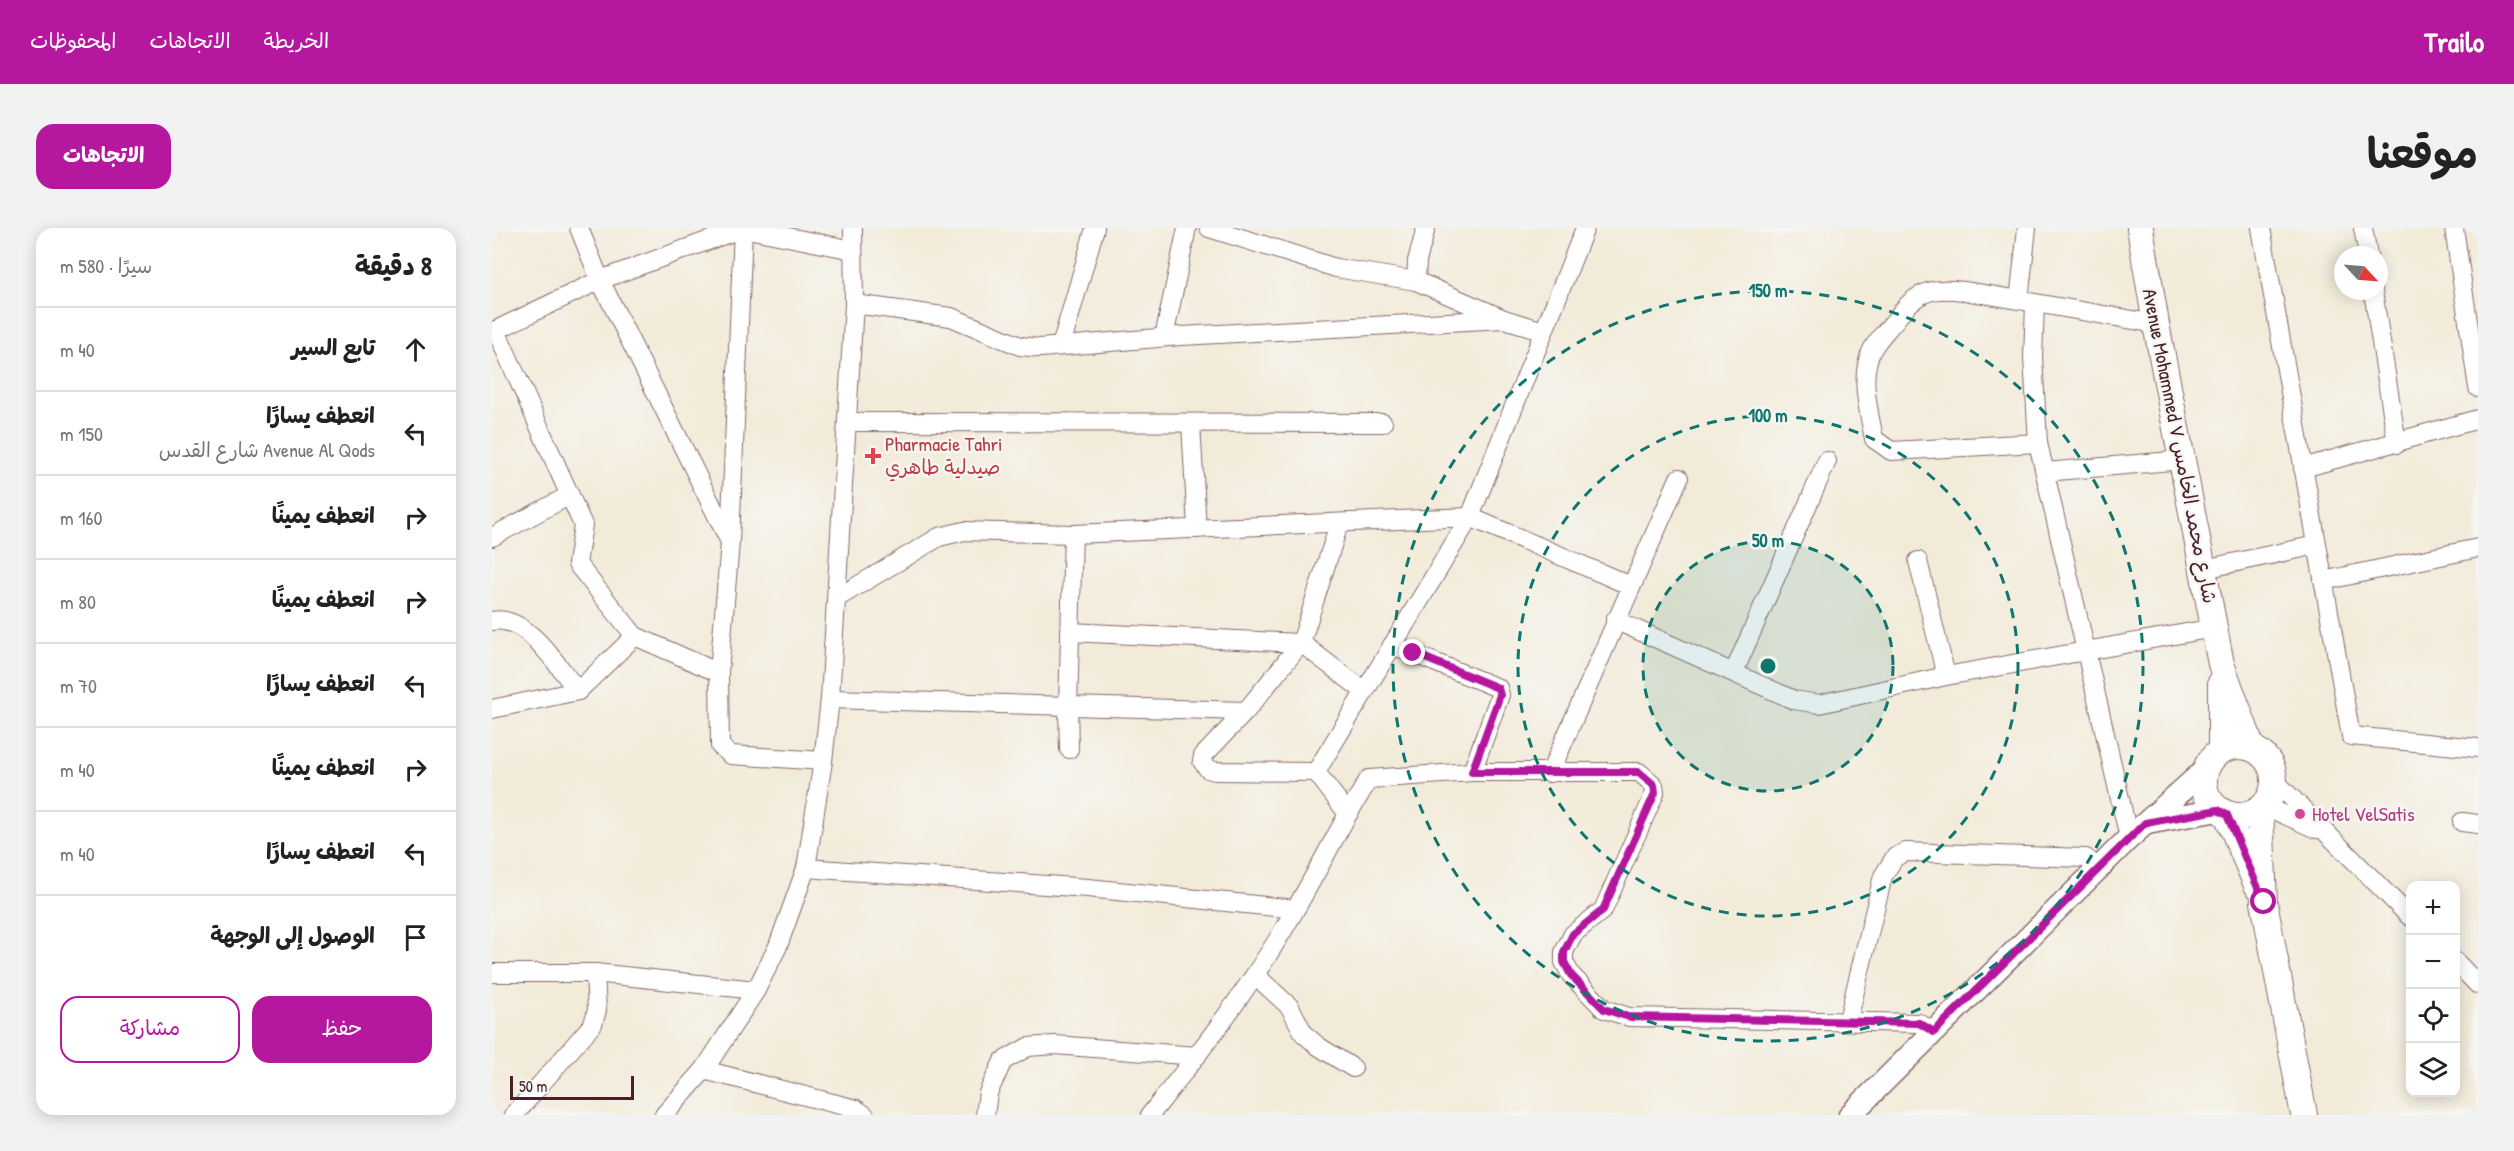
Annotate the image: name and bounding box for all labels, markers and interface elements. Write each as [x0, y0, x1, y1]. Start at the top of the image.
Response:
text: Trailo [2424, 23, 2484, 61]
text: المحفوظات [30, 26, 116, 55]
text: الاتجاهات [149, 26, 231, 55]
text: الخريطة [264, 26, 329, 55]
button: الاتجاهات [36, 124, 171, 189]
text: موقعنا [2367, 124, 2478, 181]
north arrow [2334, 246, 2388, 300]
text: 8 دقيقة [355, 248, 432, 283]
text: سيرًا · 580 m [60, 252, 152, 279]
text: 150 m [1749, 278, 1787, 303]
street label: Avenue Mohammed V شارع محمد الخامس [2136, 286, 2224, 606]
text: تابع السير [292, 332, 375, 362]
icon: ahead [399, 333, 432, 366]
text: 40 m [60, 336, 95, 363]
text: انعطف يسارًا [266, 400, 375, 430]
text: 100 m [1748, 403, 1788, 428]
icon: left [399, 417, 432, 450]
text: 150 m [60, 420, 103, 447]
place label: Pharmacie Tahri صيدلية طاهري [885, 430, 1003, 482]
text: Avenue Al Qods شارع القدس [159, 436, 375, 463]
marker: Pharmacie Tahri صيدلية طاهري [866, 449, 880, 463]
text: انعطف يمينًا [272, 500, 375, 530]
icon: right [399, 501, 432, 534]
text: 160 m [60, 504, 102, 531]
text: 50 m [1752, 528, 1784, 553]
text: انعطف يمينًا [272, 584, 375, 614]
icon: right [399, 585, 432, 618]
text: 80 m [60, 588, 96, 615]
route end [1399, 639, 1425, 665]
centre of rings [1758, 656, 1778, 676]
text: انعطف يسارًا [266, 668, 375, 698]
icon: left [399, 669, 432, 702]
text: 70 m [60, 672, 97, 699]
text: انعطف يمينًا [272, 752, 375, 782]
icon: right [399, 753, 432, 786]
text: 40 m [60, 756, 95, 783]
place label: Hotel VelSatis [2312, 800, 2415, 827]
marker: Hotel VelSatis [2293, 807, 2307, 821]
text: انعطف يسارًا [266, 836, 375, 866]
icon: left [399, 837, 432, 870]
text: 40 m [60, 840, 95, 867]
map controls [2406, 881, 2460, 1097]
button: + [2406, 881, 2460, 935]
route start [2250, 888, 2276, 914]
text: الوصول إلى الوجهة [210, 920, 375, 950]
icon: arrive [399, 921, 432, 954]
button: − [2406, 935, 2460, 989]
button: locate [2406, 989, 2460, 1043]
button: مشاركة [60, 996, 240, 1063]
button: حفظ [252, 996, 432, 1063]
button: layers [2406, 1043, 2460, 1097]
scale bar [510, 1073, 634, 1100]
text: 50 m [519, 1075, 548, 1097]

